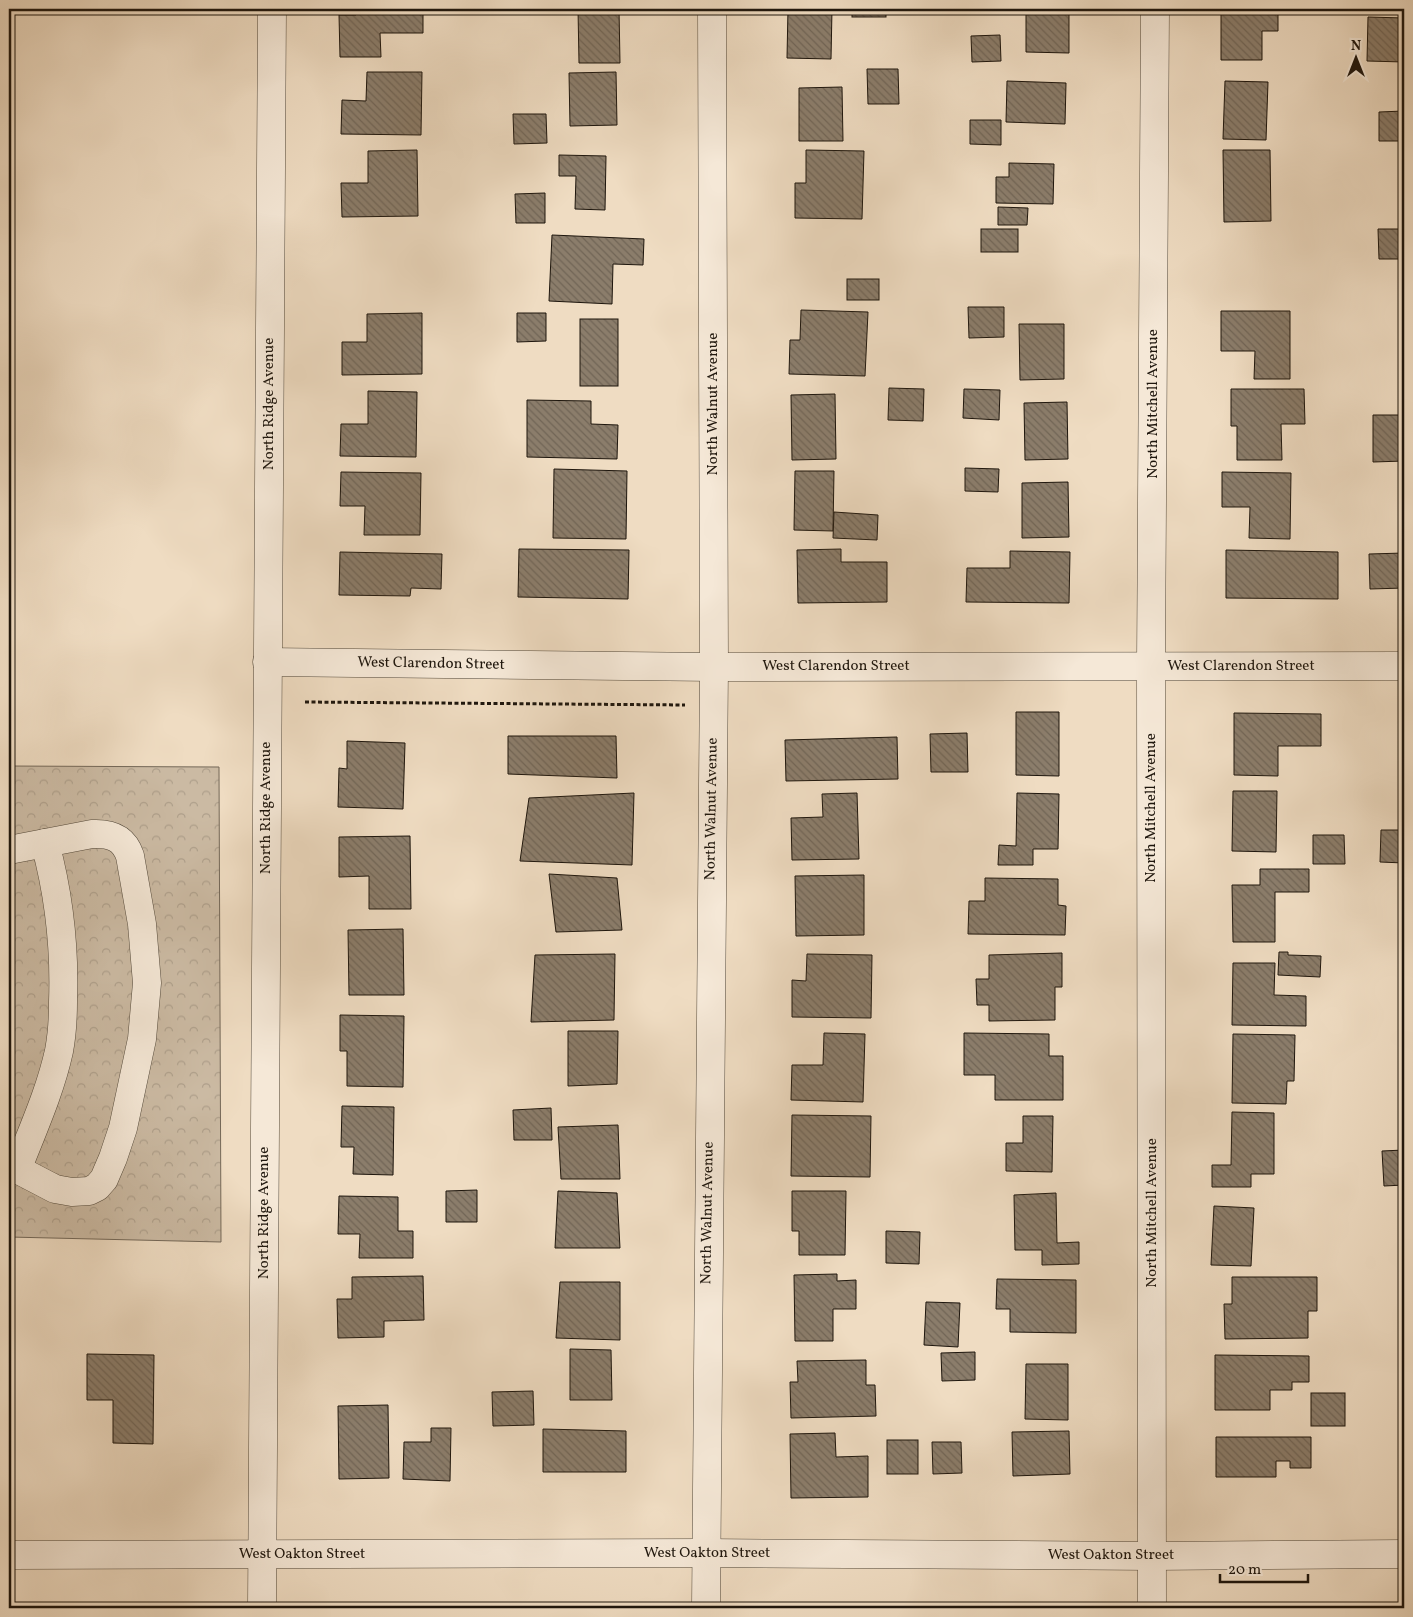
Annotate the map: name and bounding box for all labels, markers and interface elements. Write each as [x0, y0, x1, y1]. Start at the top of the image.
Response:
north arrow [1330, 32, 1380, 82]
text: N [1351, 37, 1361, 56]
street label: North Mitchell Avenue [1143, 329, 1164, 479]
street label: North Walnut Avenue [703, 333, 724, 475]
street label: North Ridge Avenue [259, 338, 280, 470]
street label: West Clarendon Street [357, 652, 505, 676]
street label: West Clarendon Street [762, 656, 910, 677]
street label: West Clarendon Street [1167, 656, 1315, 677]
street label: North Mitchell Avenue [1141, 733, 1162, 883]
street label: North Walnut Avenue [700, 737, 724, 881]
street label: North Ridge Avenue [256, 742, 277, 874]
street label: North Mitchell Avenue [1142, 1138, 1163, 1288]
street label: North Walnut Avenue [696, 1141, 720, 1285]
street label: North Ridge Avenue [254, 1147, 275, 1279]
street label: West Oakton Street [644, 1543, 770, 1564]
street label: West Oakton Street [239, 1544, 365, 1565]
street label: West Oakton Street [1048, 1545, 1174, 1566]
scale bar [1220, 1552, 1308, 1584]
text: 20 m [1228, 1560, 1261, 1581]

